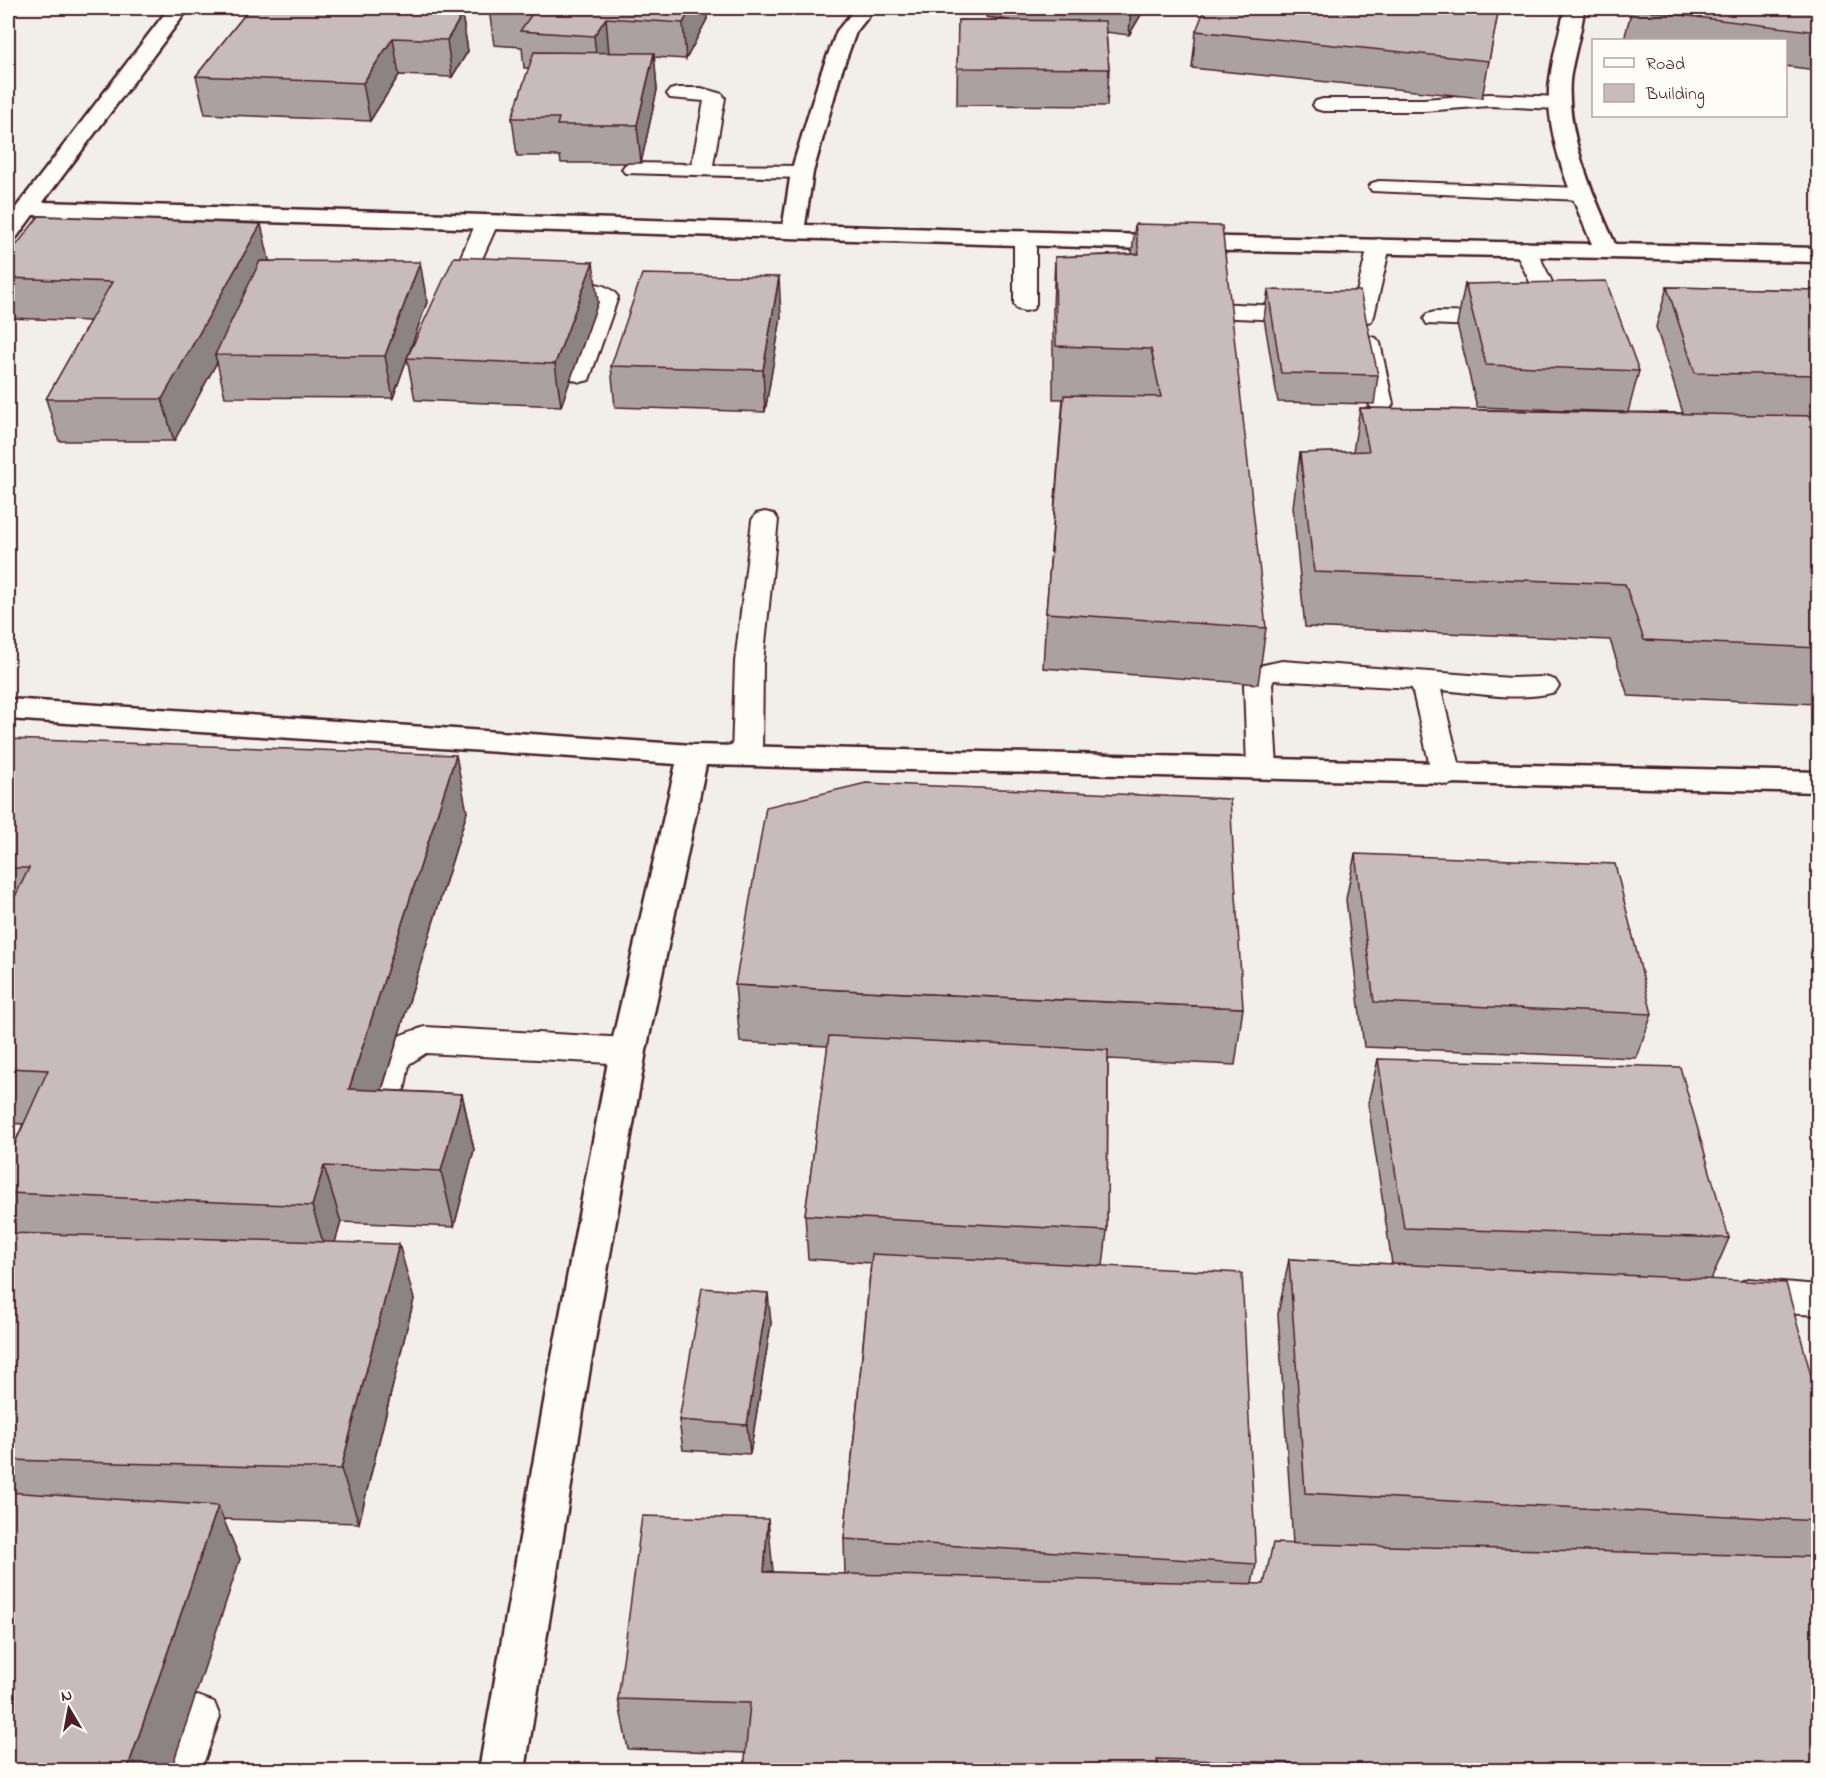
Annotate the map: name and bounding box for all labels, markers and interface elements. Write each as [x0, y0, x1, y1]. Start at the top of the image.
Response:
legend [1592, 39, 1787, 117]
text: Road [1646, 52, 1685, 78]
text: Building [1645, 82, 1705, 109]
north arrow [39, 1679, 99, 1739]
text: N [59, 1683, 74, 1709]

